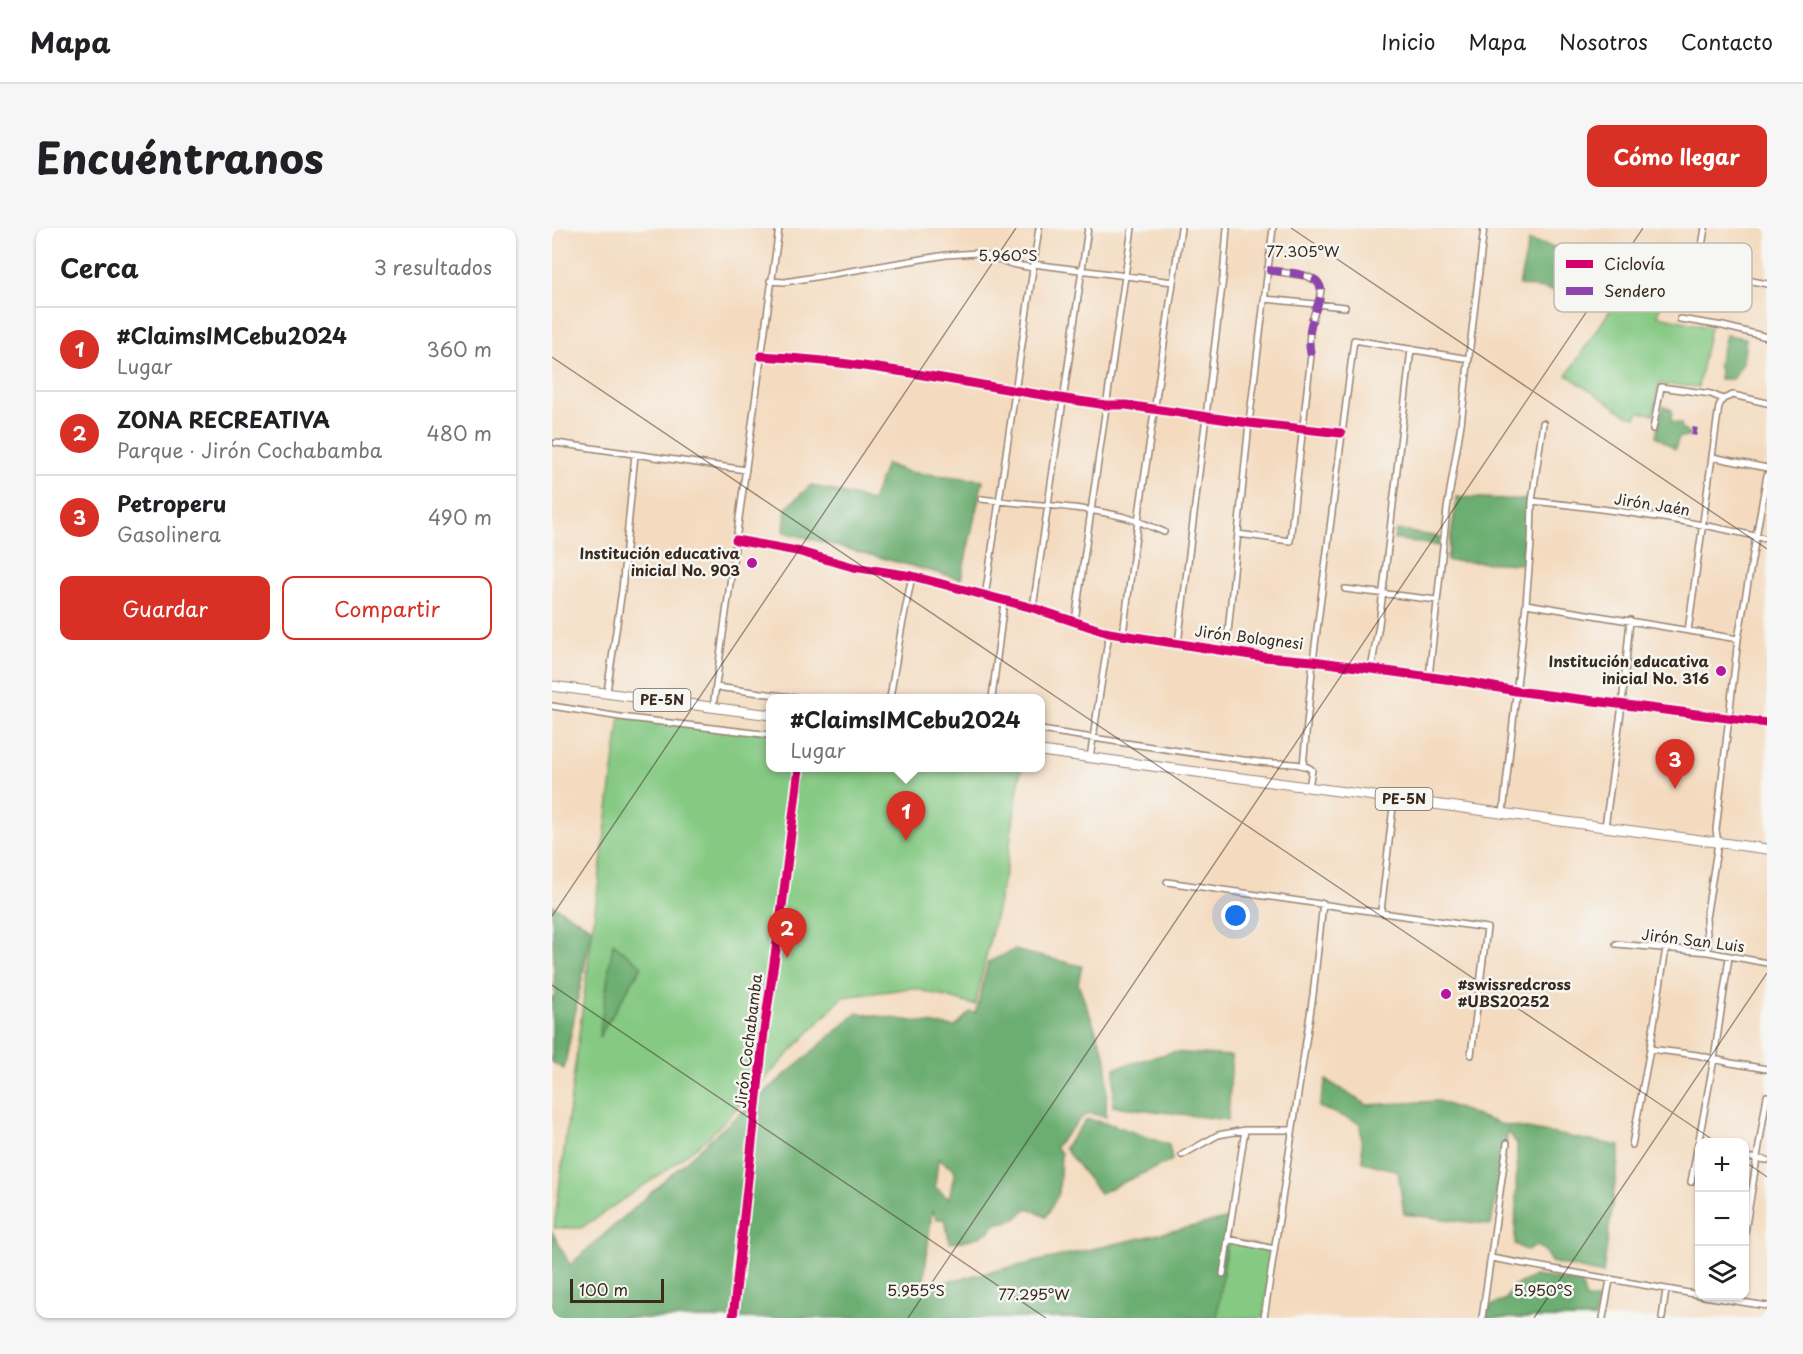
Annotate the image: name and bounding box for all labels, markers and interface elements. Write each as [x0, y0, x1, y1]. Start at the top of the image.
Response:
text: Mapa [30, 20, 111, 63]
text: Inicio [1381, 25, 1435, 57]
text: Mapa [1468, 25, 1526, 57]
text: Nosotros [1559, 25, 1648, 57]
text: Contacto [1681, 25, 1773, 57]
text: Encuéntranos [36, 125, 324, 188]
button: Cómo llegar [1587, 125, 1767, 187]
text: 77.305°W [1267, 239, 1340, 262]
text: 5.960°S [978, 243, 1038, 266]
legend [1554, 243, 1752, 312]
text: Cerca [60, 248, 139, 287]
text: Ciclovía [1604, 251, 1665, 275]
text: 3 resultados [374, 252, 492, 282]
text: Sendero [1604, 278, 1666, 302]
text: #ClaimsIMCebu2024 [117, 318, 347, 351]
text: 1 [75, 334, 84, 364]
text: 360 m [426, 334, 492, 364]
text: Lugar [117, 351, 172, 381]
text: ZONA RECREATIVA [117, 402, 330, 435]
text: 2 [72, 418, 87, 448]
text: 480 m [427, 418, 492, 448]
text: Parque · Jirón Cochabamba [117, 435, 382, 465]
text: Petroperu [117, 486, 227, 519]
street label: Jirón Jaén [1613, 486, 1692, 521]
text: 3 [73, 502, 86, 532]
text: 490 m [428, 502, 492, 532]
text: Gasolinera [117, 519, 221, 549]
place label: Institución educativa inicial No. 903 [579, 541, 741, 581]
marker: Institución educativa inicial No. 903 [745, 556, 759, 570]
button: Guardar [60, 576, 270, 640]
button: Compartir [282, 576, 492, 640]
street label: Jirón Bolognesi [1194, 618, 1305, 655]
place label: Institución educativa inicial No. 316 [1548, 649, 1710, 689]
marker: Institución educativa inicial No. 316 [1714, 664, 1728, 678]
road number: PE-5N [634, 689, 690, 711]
popup [766, 694, 1045, 772]
text: #ClaimsIMCebu2024 [790, 702, 1021, 735]
text: Lugar [790, 735, 846, 765]
pin: 3 [1656, 740, 1694, 789]
road number: PE-5N [1376, 788, 1432, 810]
pin: 1 [886, 792, 926, 841]
your location [1221, 901, 1250, 930]
pin: 2 [768, 908, 806, 958]
street label: Jirón San Luis [1640, 922, 1746, 957]
street label: Jirón Cochabamba [728, 972, 767, 1109]
place label: #swissredcross #UBS20252 [1458, 972, 1571, 1012]
marker: #swissredcross #UBS20252 [1439, 987, 1453, 1001]
map controls [1695, 1138, 1749, 1300]
button: + [1695, 1138, 1749, 1192]
button: − [1695, 1192, 1749, 1246]
button: layers [1695, 1246, 1749, 1300]
scale bar [570, 1276, 664, 1304]
text: 100 m [579, 1277, 628, 1301]
text: 5.955°S [887, 1278, 945, 1301]
text: 5.950°S [1514, 1278, 1572, 1301]
text: 77.295°W [998, 1282, 1070, 1305]

